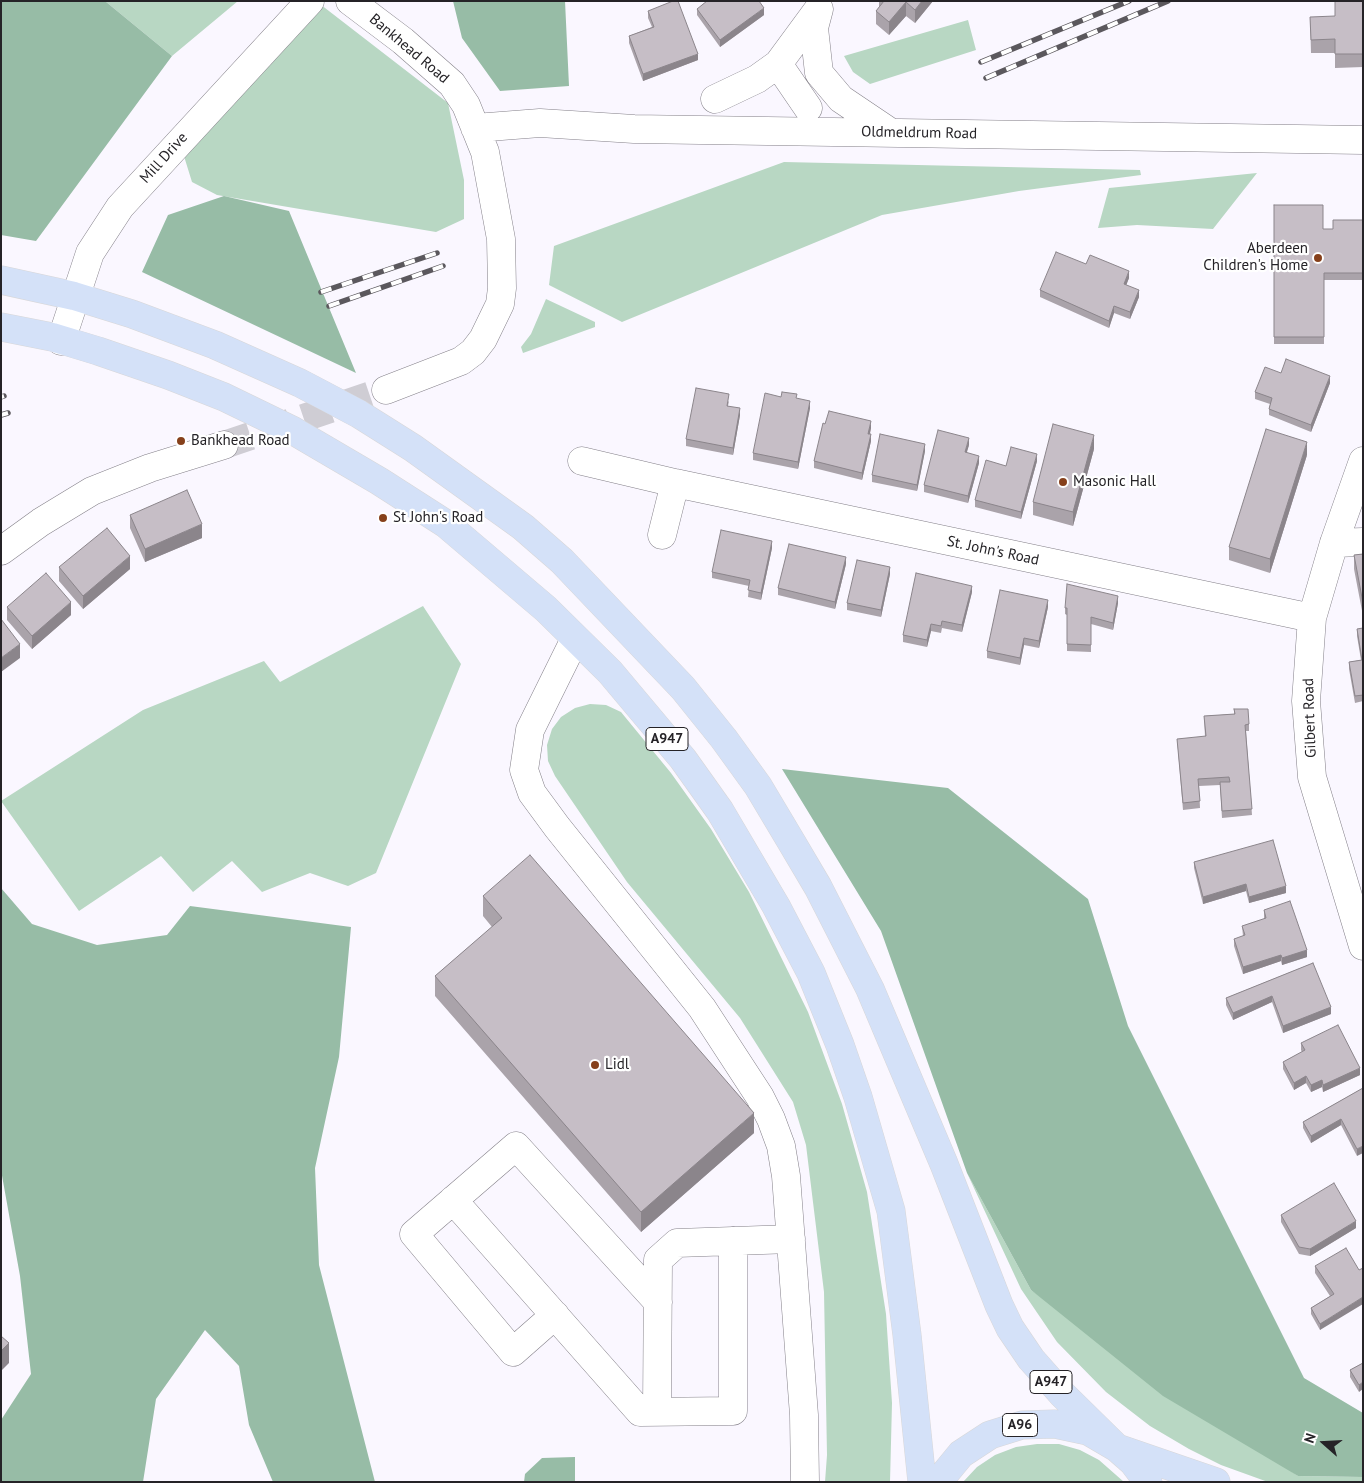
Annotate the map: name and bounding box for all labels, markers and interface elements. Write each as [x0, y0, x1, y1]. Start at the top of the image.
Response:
street label: Bankhead Road [365, 10, 453, 88]
street label: Oldmeldrum Road [861, 123, 977, 143]
street label: Mill Drive [136, 129, 192, 187]
place label: Aberdeen Children's Home [1203, 240, 1308, 275]
marker: Aberdeen Children's Home [1312, 252, 1324, 264]
place label: Bankhead Road [191, 432, 290, 450]
marker: Bankhead Road [175, 435, 187, 447]
place label: Masonic Hall [1073, 473, 1156, 491]
marker: Masonic Hall [1057, 476, 1069, 488]
place label: St John's Road [393, 509, 483, 527]
marker: St John's Road [377, 512, 389, 524]
street label: St. John's Road [945, 532, 1041, 570]
street label: Gilbert Road [1300, 678, 1320, 758]
road number: A947 [646, 728, 688, 751]
place label: Lidl [605, 1056, 629, 1074]
marker: Lidl [589, 1059, 601, 1071]
road number: A947 [1030, 1370, 1072, 1394]
road number: A96 [1002, 1414, 1038, 1436]
north arrow [1299, 1418, 1349, 1468]
text: N [1300, 1431, 1320, 1445]

